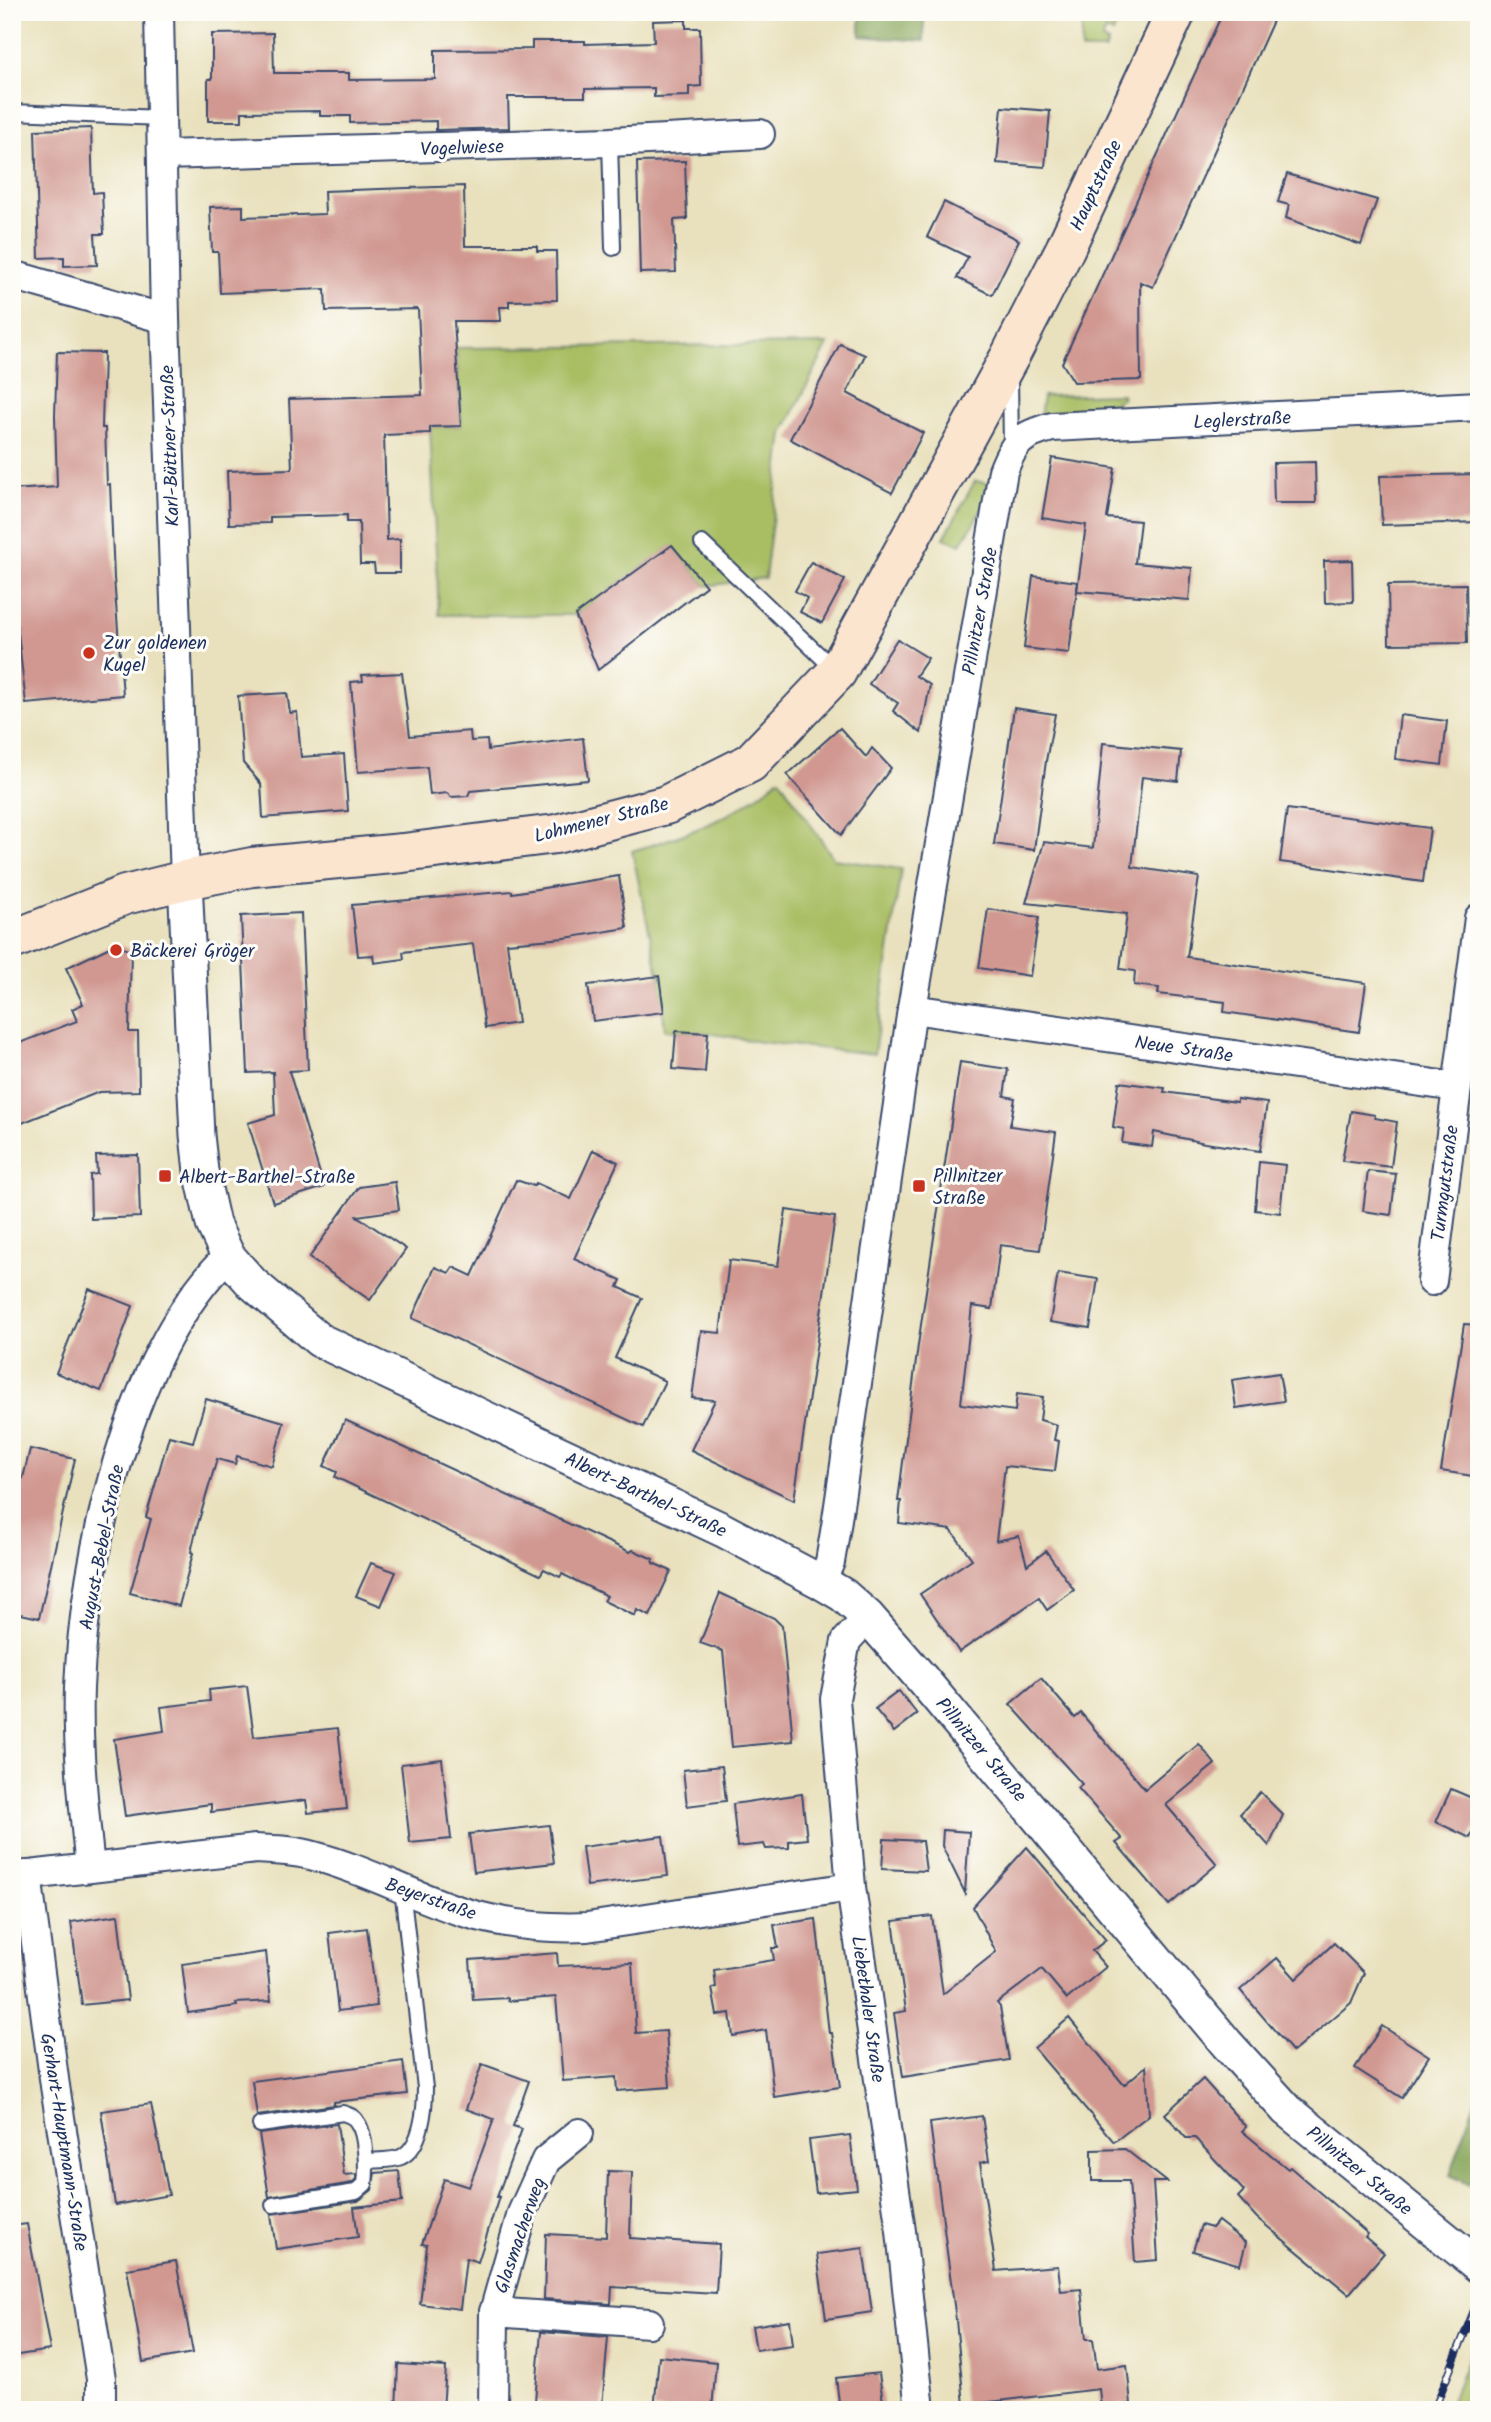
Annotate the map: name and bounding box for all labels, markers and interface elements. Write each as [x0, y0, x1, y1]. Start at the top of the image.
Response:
street label: Vogelwiese [420, 133, 505, 165]
street label: Hauptstraße [1063, 135, 1131, 236]
street label: Karl-Büttner-Straße [153, 364, 189, 527]
street label: Leglerstraße [1193, 403, 1292, 439]
street label: Pillnitzer Straße [955, 545, 1007, 678]
place label: Zur goldenen Kugel [103, 629, 207, 681]
marker: Zur goldenen Kugel [81, 645, 97, 661]
street label: Lohmener Straße [531, 790, 672, 852]
place label: Bäckerei Gröger [130, 937, 256, 967]
marker: Bäckerei Gröger [108, 942, 124, 958]
street label: Neue Straße [1133, 1028, 1235, 1072]
street label: Turmgutstraße [1424, 1123, 1468, 1243]
place label: Pillnitzer Straße [933, 1162, 1004, 1214]
place label: Albert-Barthel-Straße [179, 1163, 356, 1193]
marker: Albert-Barthel-Straße [157, 1168, 173, 1184]
marker: Pillnitzer Straße [911, 1178, 927, 1194]
street label: Albert-Barthel-Straße [559, 1445, 732, 1547]
street label: August-Bebel-Straße [72, 1462, 134, 1633]
street label: Pillnitzer Straße [927, 1691, 1034, 1810]
street label: Beyerstraße [381, 1870, 480, 1930]
street label: Liebethaler Straße [842, 1934, 892, 2085]
street label: Gerhart-Hauptmann-Straße [31, 2031, 95, 2254]
street label: Pillnitzer Straße [1299, 2119, 1419, 2224]
street label: Glasmacherweg [487, 2173, 555, 2298]

